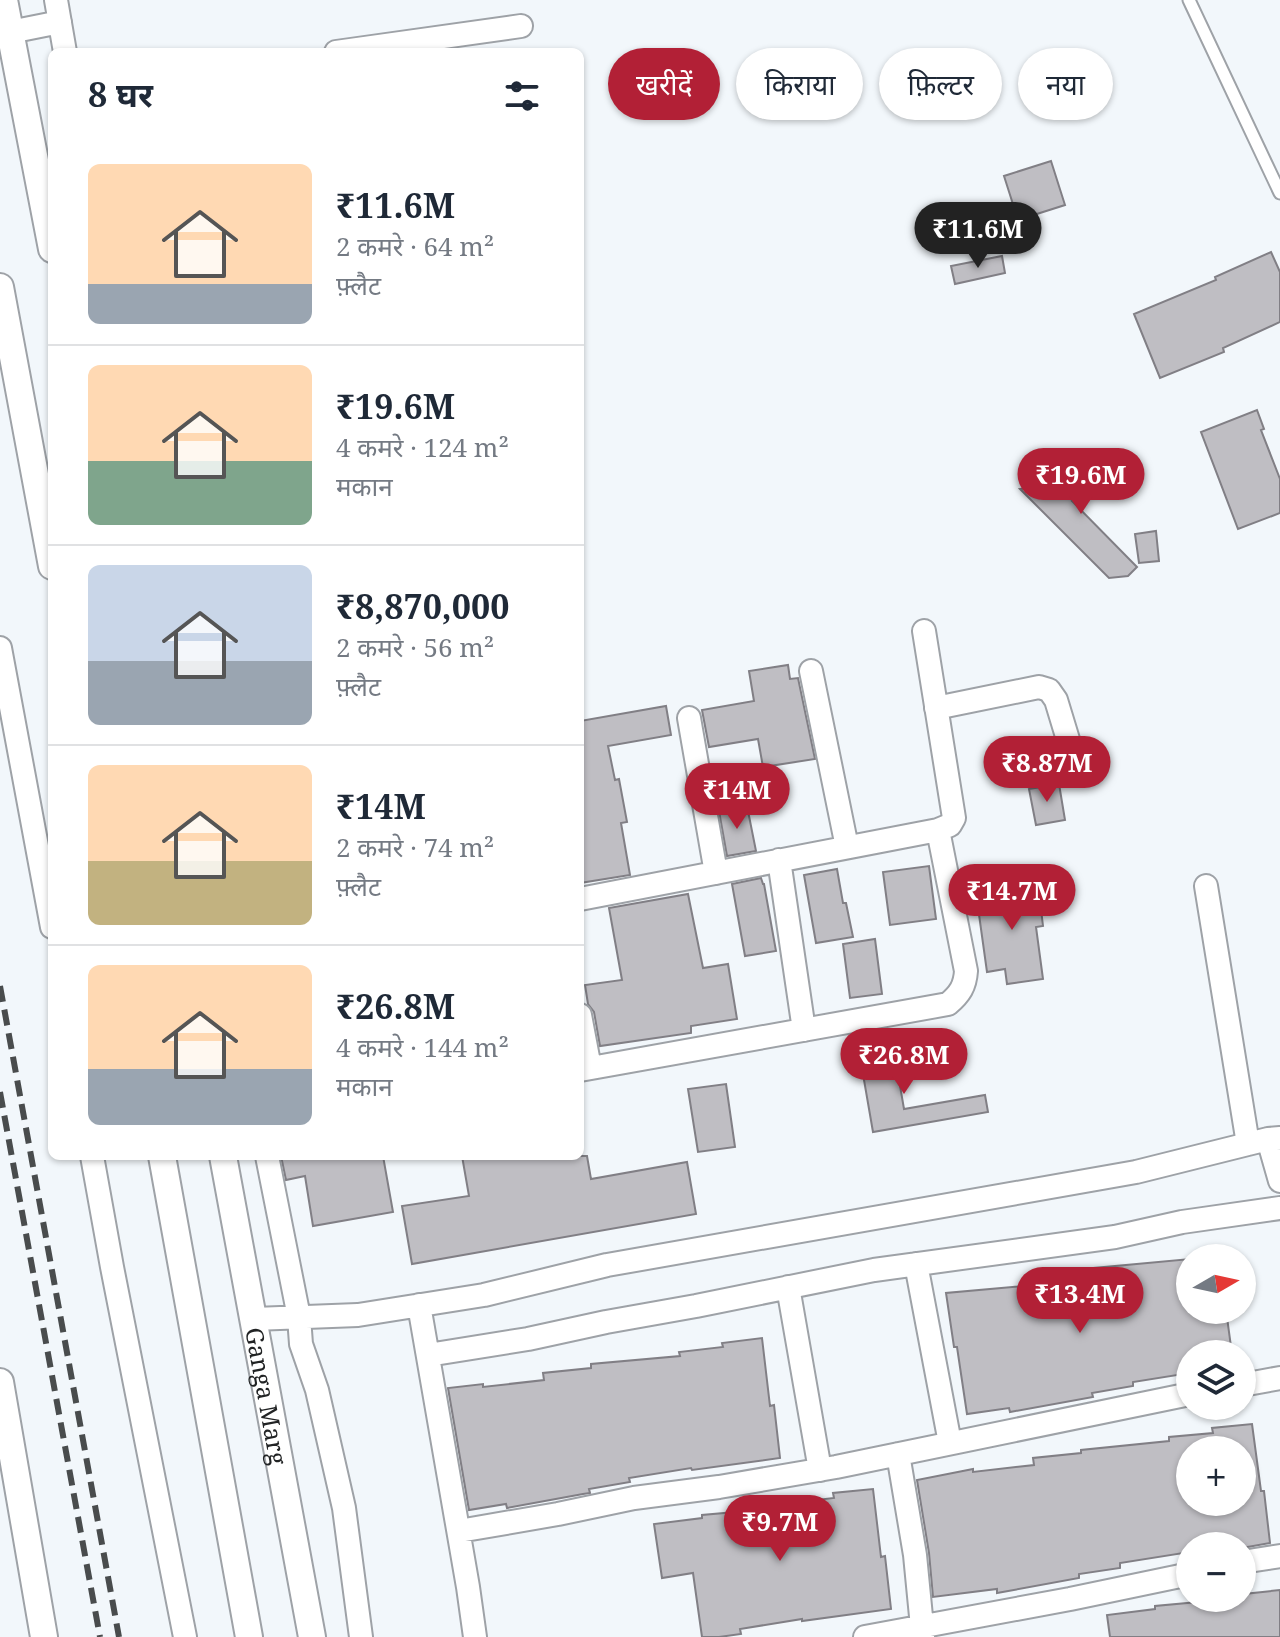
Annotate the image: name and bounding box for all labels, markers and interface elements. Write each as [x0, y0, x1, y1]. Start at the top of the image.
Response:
chip: खरीदें [608, 48, 720, 120]
chip: किराया [736, 48, 863, 120]
chip: फ़िल्टर [879, 48, 1002, 120]
chip: नया [1018, 48, 1113, 120]
text: 8 घर [88, 71, 153, 117]
icon: filters [500, 74, 544, 118]
text: ₹11.6M [336, 182, 455, 228]
icon: home [152, 196, 248, 292]
pin: ₹11.6M [913, 202, 1043, 270]
text: ₹11.6M [932, 210, 1024, 246]
text: 2 कमरे · 64 m² [336, 228, 494, 264]
text: फ़्लैट [336, 267, 381, 303]
text: ₹19.6M [336, 383, 455, 429]
icon: home [152, 397, 248, 493]
text: 4 कमरे · 124 m² [336, 429, 509, 465]
pin: ₹19.6M [1016, 448, 1146, 516]
text: ₹19.6M [1035, 456, 1127, 492]
text: मकान [336, 468, 393, 504]
text: ₹8,870,000 [336, 583, 509, 629]
icon: home [152, 597, 248, 693]
text: 2 कमरे · 56 m² [336, 629, 494, 665]
text: फ़्लैट [336, 668, 381, 704]
pin: ₹8.87M [982, 736, 1112, 804]
text: ₹8.87M [1001, 744, 1093, 780]
pin: ₹14M [690, 763, 784, 831]
text: ₹14M [703, 771, 771, 807]
text: ₹14M [336, 783, 426, 829]
icon: home [152, 797, 248, 893]
text: 2 कमरे · 74 m² [336, 829, 494, 865]
pin: ₹14.7M [947, 864, 1077, 932]
text: फ़्लैट [336, 868, 381, 904]
text: ₹14.7M [966, 872, 1058, 908]
text: ₹26.8M [336, 983, 455, 1029]
icon: home [152, 997, 248, 1093]
pin: ₹26.8M [839, 1028, 969, 1096]
text: 4 कमरे · 144 m² [336, 1029, 509, 1065]
text: ₹26.8M [858, 1036, 950, 1072]
text: मकान [336, 1068, 393, 1104]
north arrow [1176, 1244, 1256, 1324]
map controls [1176, 1244, 1256, 1612]
pin: ₹13.4M [1015, 1267, 1145, 1335]
text: ₹13.4M [1034, 1275, 1126, 1311]
street label: Ganga Marg [239, 1325, 296, 1467]
button: layers [1176, 1340, 1256, 1420]
button: + [1176, 1436, 1256, 1516]
pin: ₹9.7M [724, 1495, 836, 1563]
text: ₹9.7M [742, 1503, 818, 1539]
button: − [1176, 1532, 1256, 1612]

